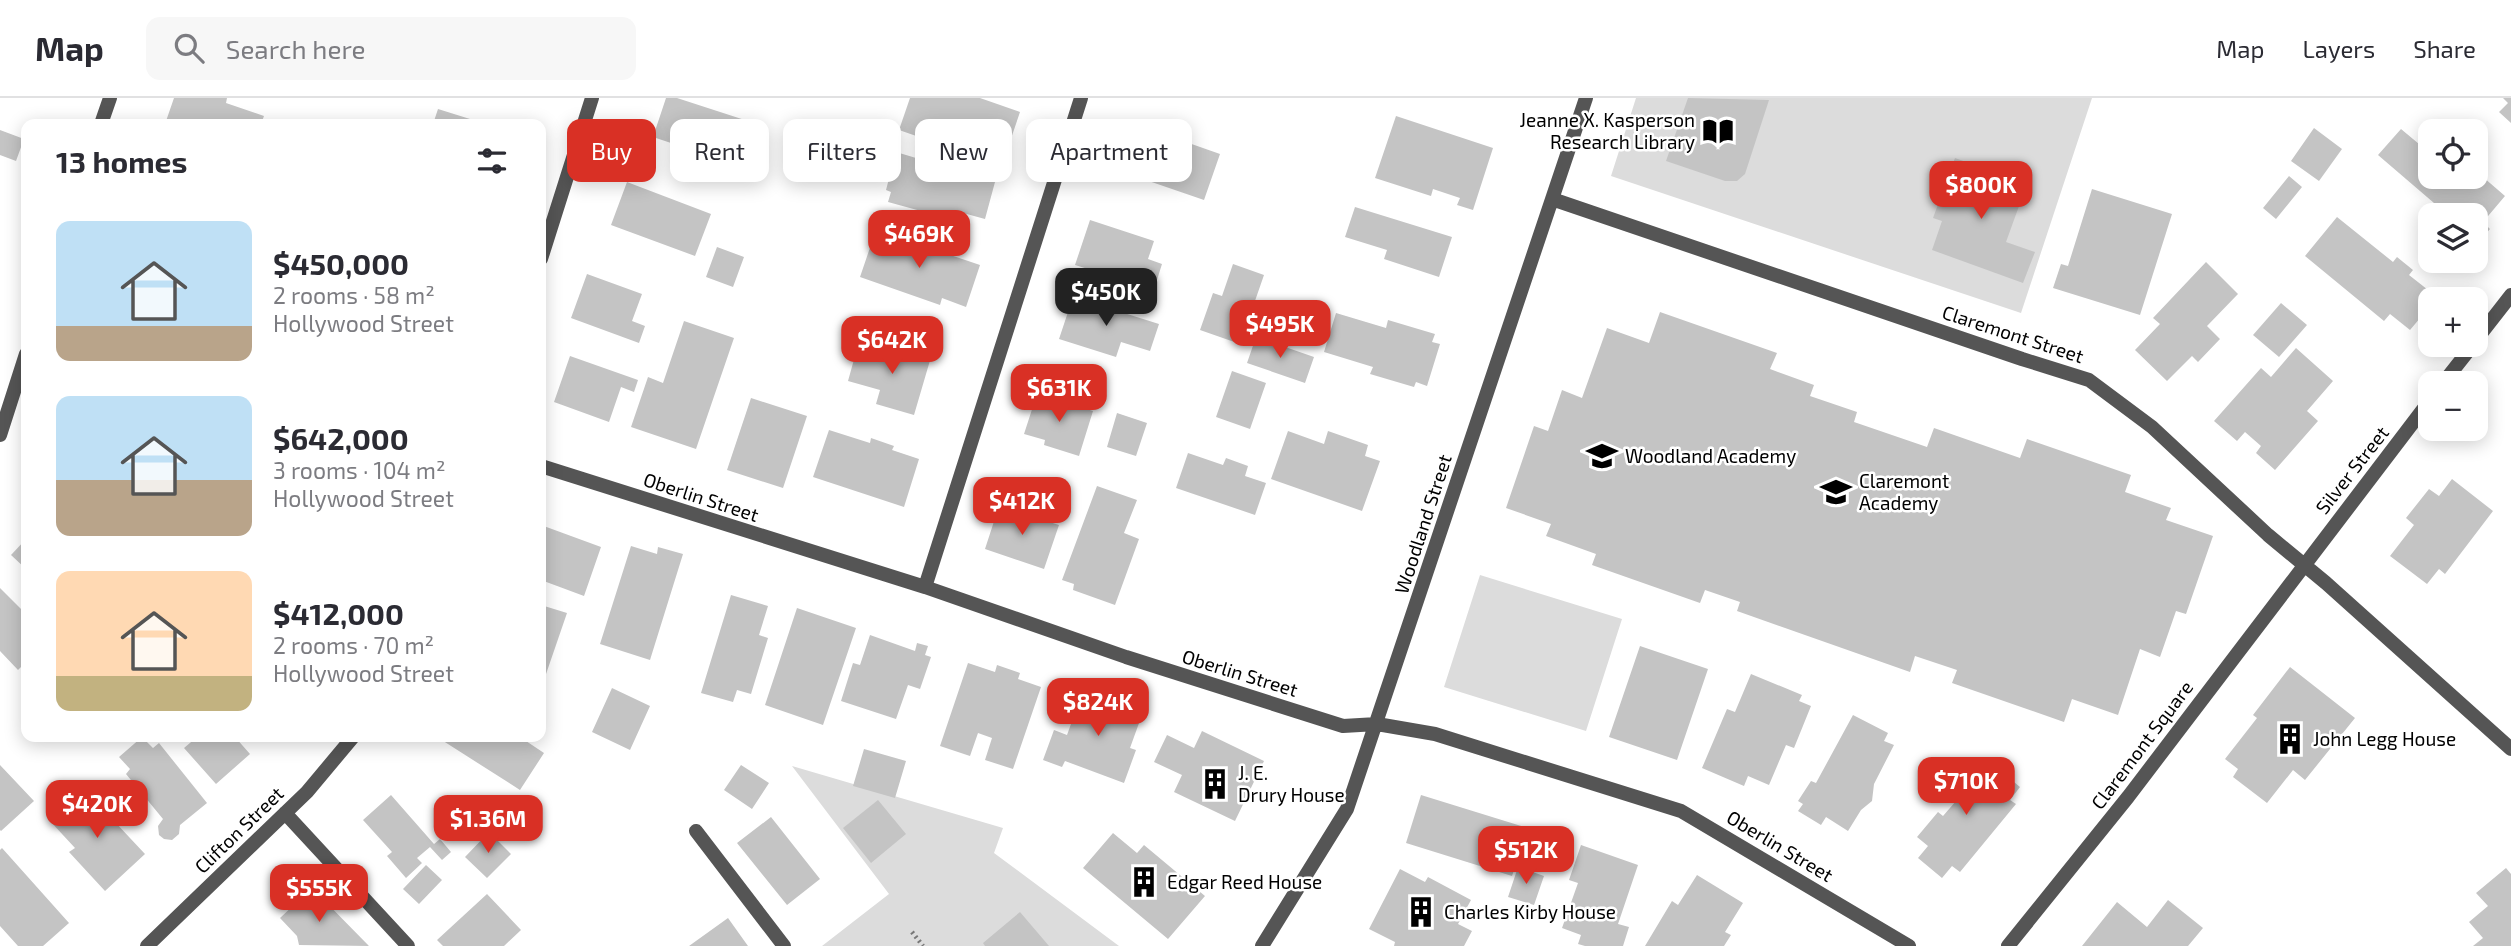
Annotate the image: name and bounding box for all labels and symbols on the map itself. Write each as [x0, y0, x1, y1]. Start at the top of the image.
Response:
place label: Jeanne X. Kasperson Research Library [1520, 108, 1695, 153]
library icon: Jeanne X. Kasperson Research Library [1701, 114, 1735, 148]
pin: $800K [1932, 162, 2030, 221]
pin: $469K [870, 211, 968, 270]
pin: $450K [1057, 268, 1155, 328]
pin: $495K [1231, 300, 1329, 360]
street label: Claremont Street [1940, 300, 2087, 367]
pin: $642K [843, 316, 941, 376]
pin: $631K [1010, 364, 1108, 424]
street label: Silver Street [2310, 421, 2393, 518]
school or university icon: Woodland Academy [1585, 439, 1619, 473]
place label: Woodland Academy [1625, 444, 1796, 467]
street label: Woodland Street [1389, 451, 1456, 596]
street label: Oberlin Street [641, 467, 762, 526]
place label: Claremont Academy [1859, 469, 1949, 514]
school or university icon: Claremont Academy [1819, 475, 1853, 509]
pin: $412K [973, 478, 1071, 537]
street label: Oberlin Street [1180, 644, 1301, 701]
street label: Claremont Square [2086, 676, 2197, 813]
pin: $824K [1049, 678, 1147, 738]
building icon: John Legg House [2273, 722, 2307, 756]
place label: John Legg House [2313, 727, 2456, 750]
pin: $710K [1917, 758, 2015, 817]
place label: J. E. Drury House [1238, 761, 1345, 806]
building icon: J. E. Drury House [1198, 767, 1232, 801]
pin: $420K [48, 780, 146, 840]
street label: Clifton Street [189, 782, 288, 878]
pin: $1.36M [431, 796, 545, 855]
street label: Oberlin Street [1723, 805, 1838, 886]
pin: $512K [1477, 826, 1575, 886]
pin: $555K [270, 864, 368, 924]
building icon: Edgar Reed House [1127, 865, 1161, 899]
place label: Edgar Reed House [1167, 870, 1322, 893]
building icon: Charles Kirby House [1404, 895, 1438, 929]
place label: Charles Kirby House [1444, 900, 1616, 923]

